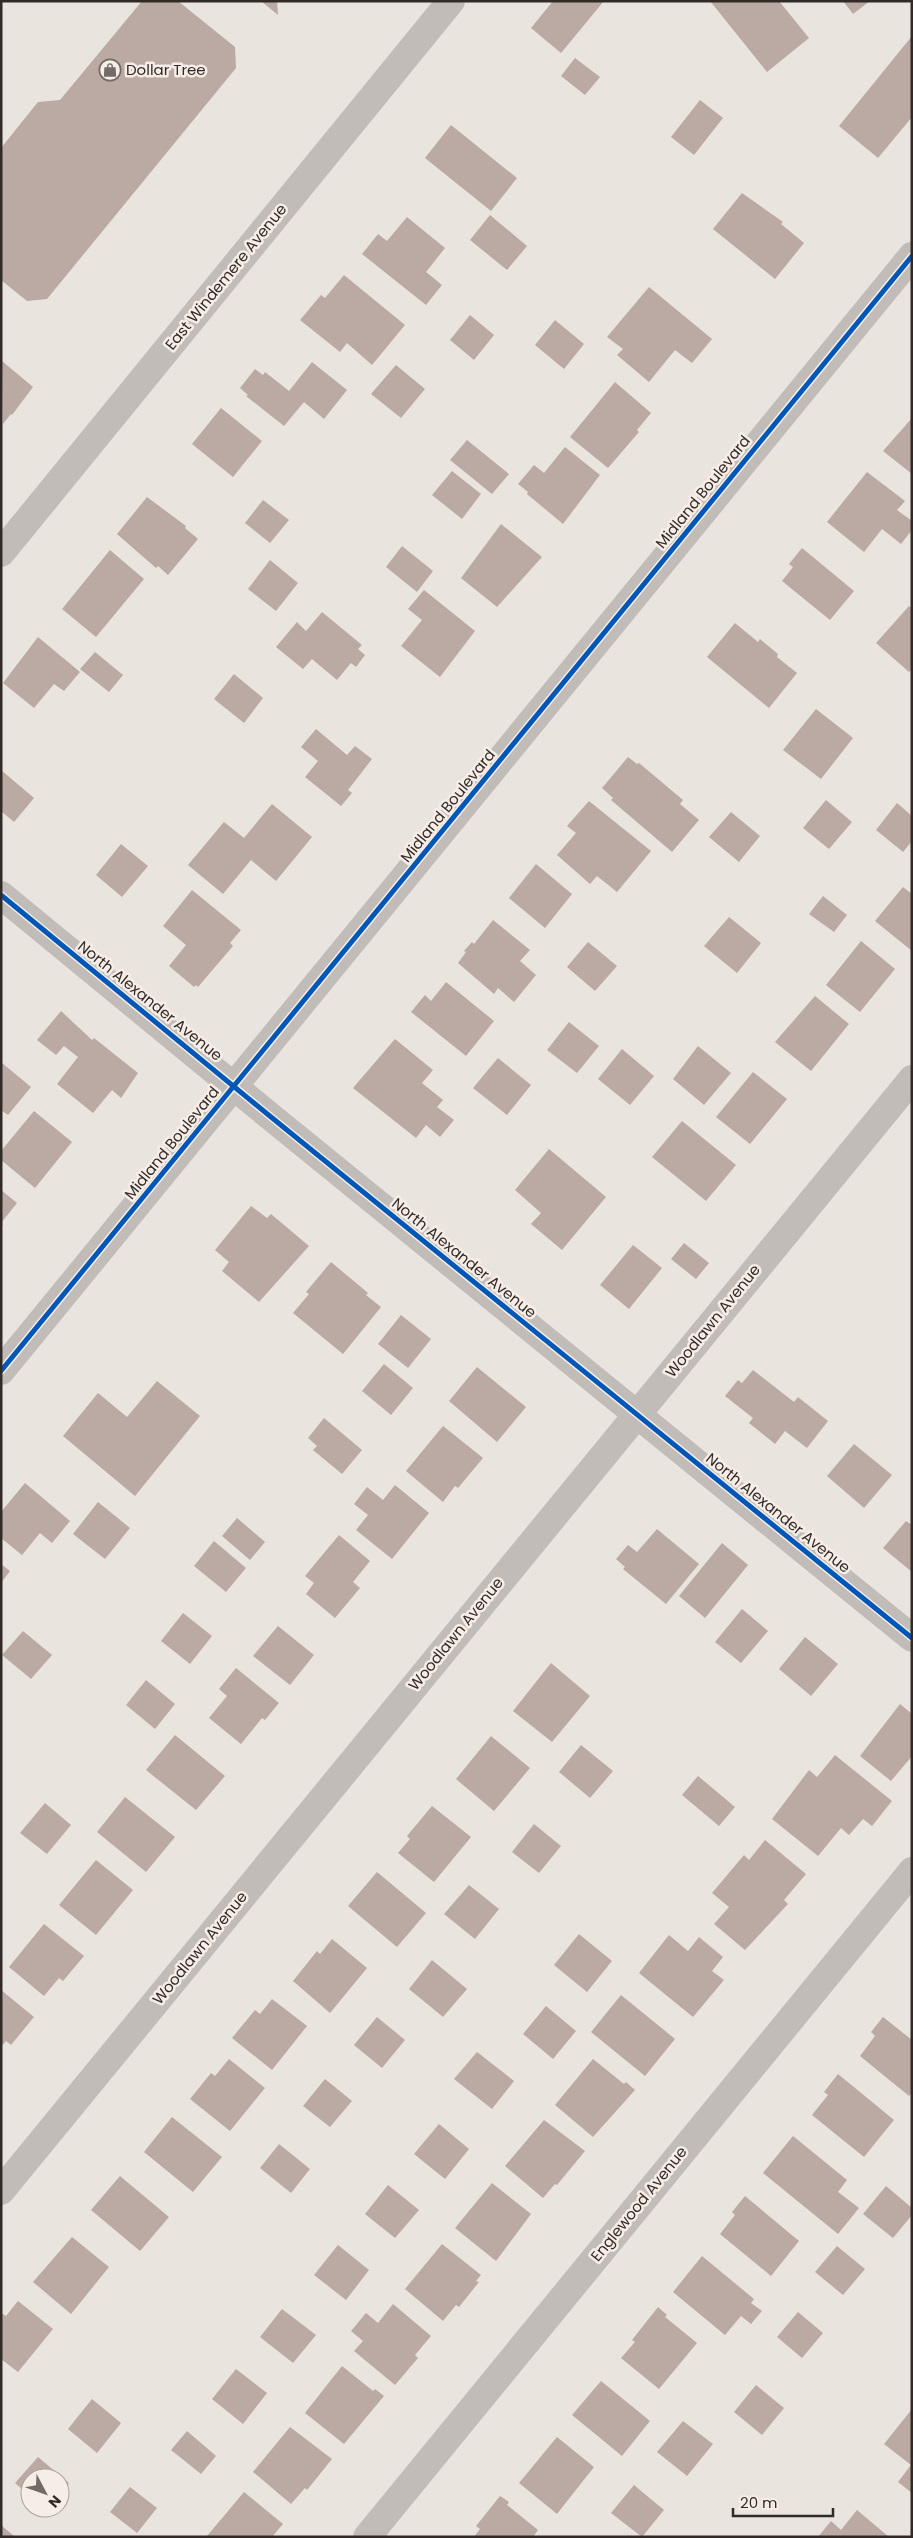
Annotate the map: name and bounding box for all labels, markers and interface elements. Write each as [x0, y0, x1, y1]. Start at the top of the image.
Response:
shop icon: Dollar Tree [98, 58, 122, 82]
place label: Dollar Tree [126, 59, 206, 80]
street label: East Windemere Avenue [160, 199, 291, 354]
street label: Midland Boulevard [650, 431, 755, 553]
street label: Midland Boulevard [395, 745, 500, 867]
street label: North Alexander Avenue [74, 936, 227, 1065]
street label: Midland Boulevard [119, 1082, 224, 1204]
street label: North Alexander Avenue [388, 1193, 541, 1322]
street label: Woodlawn Avenue [660, 1260, 765, 1382]
street label: North Alexander Avenue [702, 1448, 855, 1577]
street label: Woodlawn Avenue [403, 1573, 508, 1695]
street label: Woodlawn Avenue [147, 1887, 252, 2009]
street label: Englewood Avenue [586, 2142, 692, 2266]
north arrow [20, 2468, 70, 2518]
scale bar [733, 2486, 833, 2518]
text: N [44, 2491, 66, 2512]
text: 20 m [740, 2492, 778, 2513]

